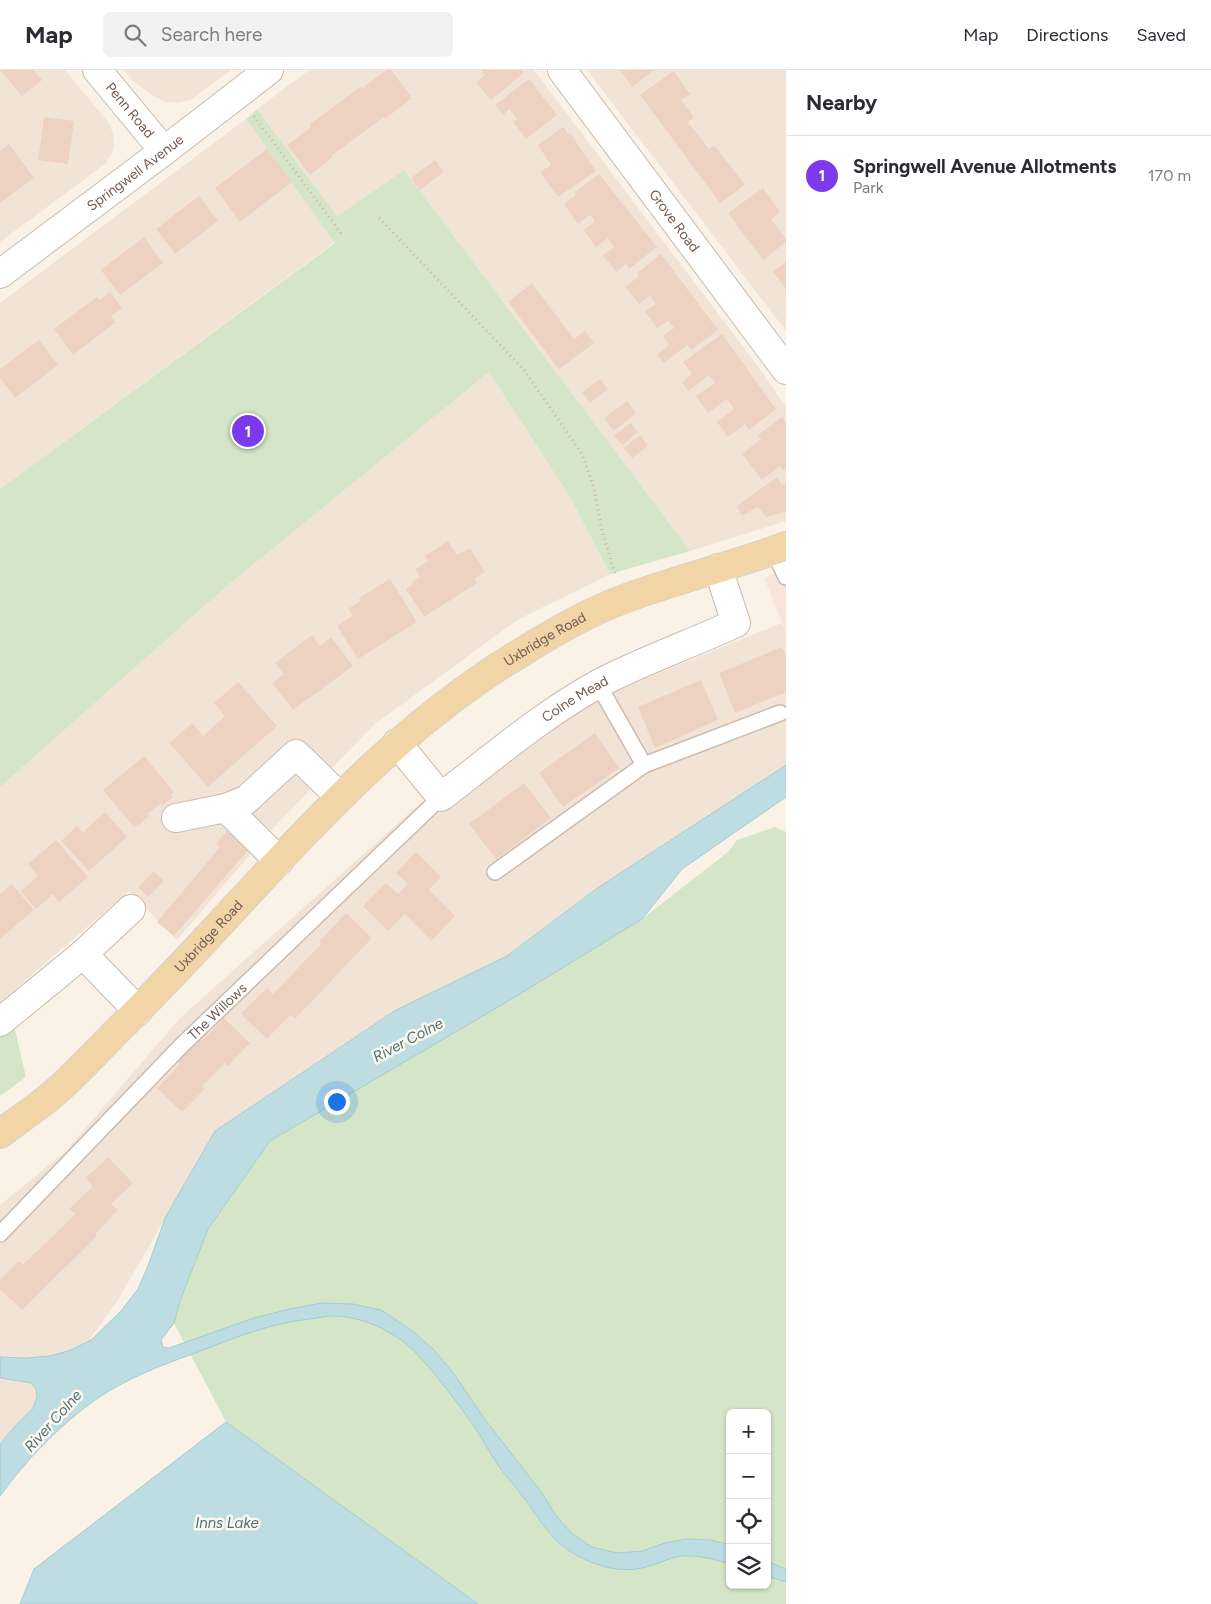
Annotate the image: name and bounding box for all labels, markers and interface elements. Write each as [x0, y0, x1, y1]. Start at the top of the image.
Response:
search box [103, 12, 453, 57]
text: Map [25, 20, 73, 49]
icon: search [121, 21, 149, 49]
text: Search here [161, 23, 262, 46]
text: Map [963, 24, 998, 46]
text: Directions [1026, 24, 1108, 46]
text: Saved [1136, 24, 1186, 46]
street label: Penn Road [102, 79, 158, 141]
text: Nearby [806, 90, 877, 115]
street label: Springwell Avenue [84, 130, 187, 214]
text: Springwell Avenue Allotments [853, 155, 1116, 178]
text: 1 [819, 166, 825, 185]
text: 170 m [1148, 166, 1191, 185]
text: Park [853, 178, 883, 197]
street label: Grove Road [646, 186, 703, 255]
pin: 1 [232, 412, 264, 450]
street label: Uxbridge Road [500, 608, 589, 670]
street label: Colne Mead [538, 672, 611, 726]
street label: Uxbridge Road [171, 896, 246, 976]
street label: The Willows [184, 979, 250, 1043]
water label: River Colne [370, 1014, 446, 1066]
your location [324, 1089, 350, 1115]
water label: River Colne [21, 1386, 85, 1456]
map controls [726, 1409, 771, 1589]
button: + [726, 1409, 771, 1454]
button: − [726, 1454, 771, 1499]
button: locate [726, 1499, 771, 1544]
water label: Inns Lake [195, 1514, 259, 1532]
button: layers [726, 1544, 771, 1589]

